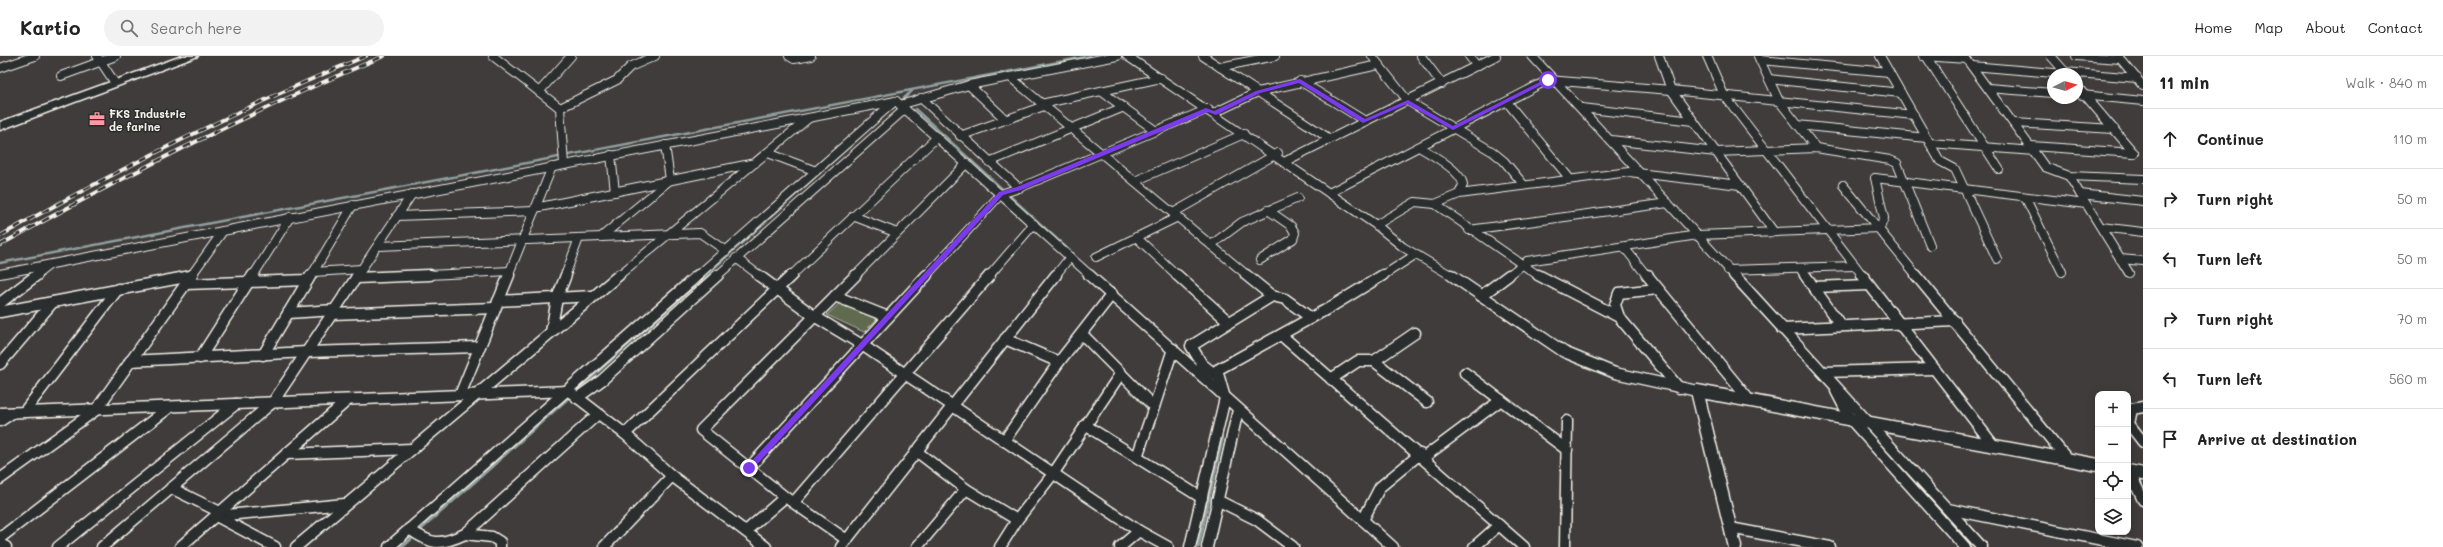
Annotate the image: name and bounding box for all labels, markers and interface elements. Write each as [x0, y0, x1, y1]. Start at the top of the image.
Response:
search box [104, 10, 384, 46]
text: Kartio [20, 15, 80, 40]
icon: search [118, 17, 140, 39]
text: Search here [150, 18, 242, 38]
text: Home [2194, 18, 2232, 37]
text: Map [2254, 18, 2283, 37]
text: About [2305, 18, 2346, 37]
text: Contact [2368, 18, 2423, 37]
north arrow [2047, 68, 2083, 104]
route start [1539, 71, 1557, 89]
text: 11 min [2159, 71, 2209, 93]
text: Walk · 840 m [2345, 74, 2427, 91]
place label: FKS Industrie de farine [109, 106, 186, 134]
office icon: FKS Industrie de farine [88, 110, 106, 128]
icon: ahead [2159, 128, 2181, 150]
text: Continue [2197, 129, 2264, 149]
text: 110 m [2393, 130, 2427, 147]
icon: right [2159, 188, 2181, 210]
text: Turn right [2197, 189, 2274, 209]
text: 50 m [2397, 190, 2427, 207]
icon: left [2159, 248, 2181, 270]
text: Turn left [2197, 249, 2262, 269]
text: 50 m [2397, 250, 2427, 267]
icon: right [2159, 308, 2181, 330]
text: Turn right [2197, 309, 2274, 329]
text: 70 m [2397, 310, 2427, 327]
icon: left [2159, 368, 2181, 390]
text: Turn left [2197, 369, 2262, 389]
text: 560 m [2389, 370, 2427, 387]
map controls [2095, 391, 2131, 535]
button: + [2095, 391, 2131, 427]
button: − [2095, 427, 2131, 463]
icon: arrive [2159, 428, 2181, 450]
text: Arrive at destination [2197, 429, 2357, 449]
route end [740, 459, 758, 477]
button: locate [2095, 463, 2131, 499]
button: layers [2095, 499, 2131, 535]

